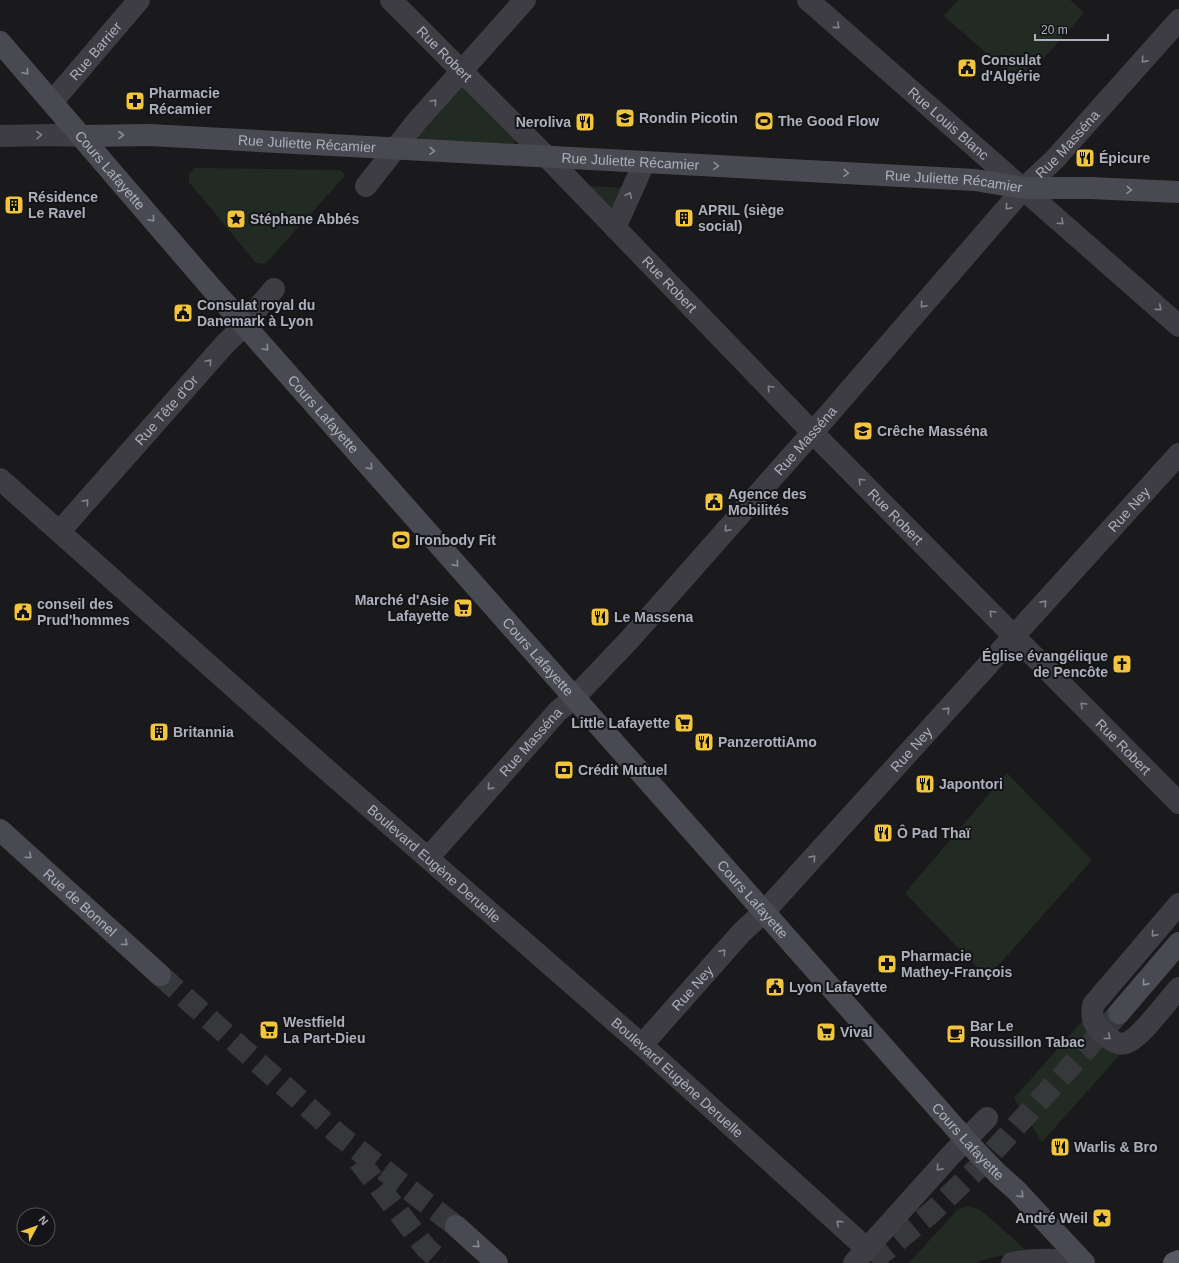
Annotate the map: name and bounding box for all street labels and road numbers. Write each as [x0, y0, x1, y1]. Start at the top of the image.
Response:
street label: Rue Barrier [66, 18, 125, 83]
street label: Rue Robert [414, 23, 476, 85]
street label: Rue Louis Blanc [905, 84, 992, 163]
street label: Rue Masséna [1032, 107, 1103, 181]
street label: Cours Lafayette [72, 127, 149, 213]
street label: Rue Juliette Récamier [237, 132, 376, 155]
street label: Rue Juliette Récamier [561, 149, 700, 173]
street label: Rue Juliette Récamier [885, 167, 1024, 196]
street label: Rue Robert [639, 253, 700, 316]
street label: Rue Tête d'Or [132, 372, 202, 448]
street label: Cours Lafayette [284, 372, 362, 457]
street label: Rue Masséna [771, 403, 840, 478]
street label: Rue Ney [1105, 484, 1153, 535]
street label: Rue Robert [865, 485, 926, 548]
street label: Cours Lafayette [499, 614, 577, 699]
street label: Rue Masséna [496, 704, 565, 780]
street label: Rue Robert [1092, 716, 1154, 778]
street label: Rue Ney [887, 724, 936, 775]
street label: Boulevard Eugène Deruelle [364, 801, 504, 926]
street label: Cours Lafayette [714, 857, 792, 942]
street label: Rue de Bonnel [40, 865, 120, 940]
street label: Rue Ney [668, 962, 716, 1014]
street label: Boulevard Eugène Deruelle [608, 1014, 747, 1141]
street label: Cours Lafayette [929, 1100, 1007, 1184]

